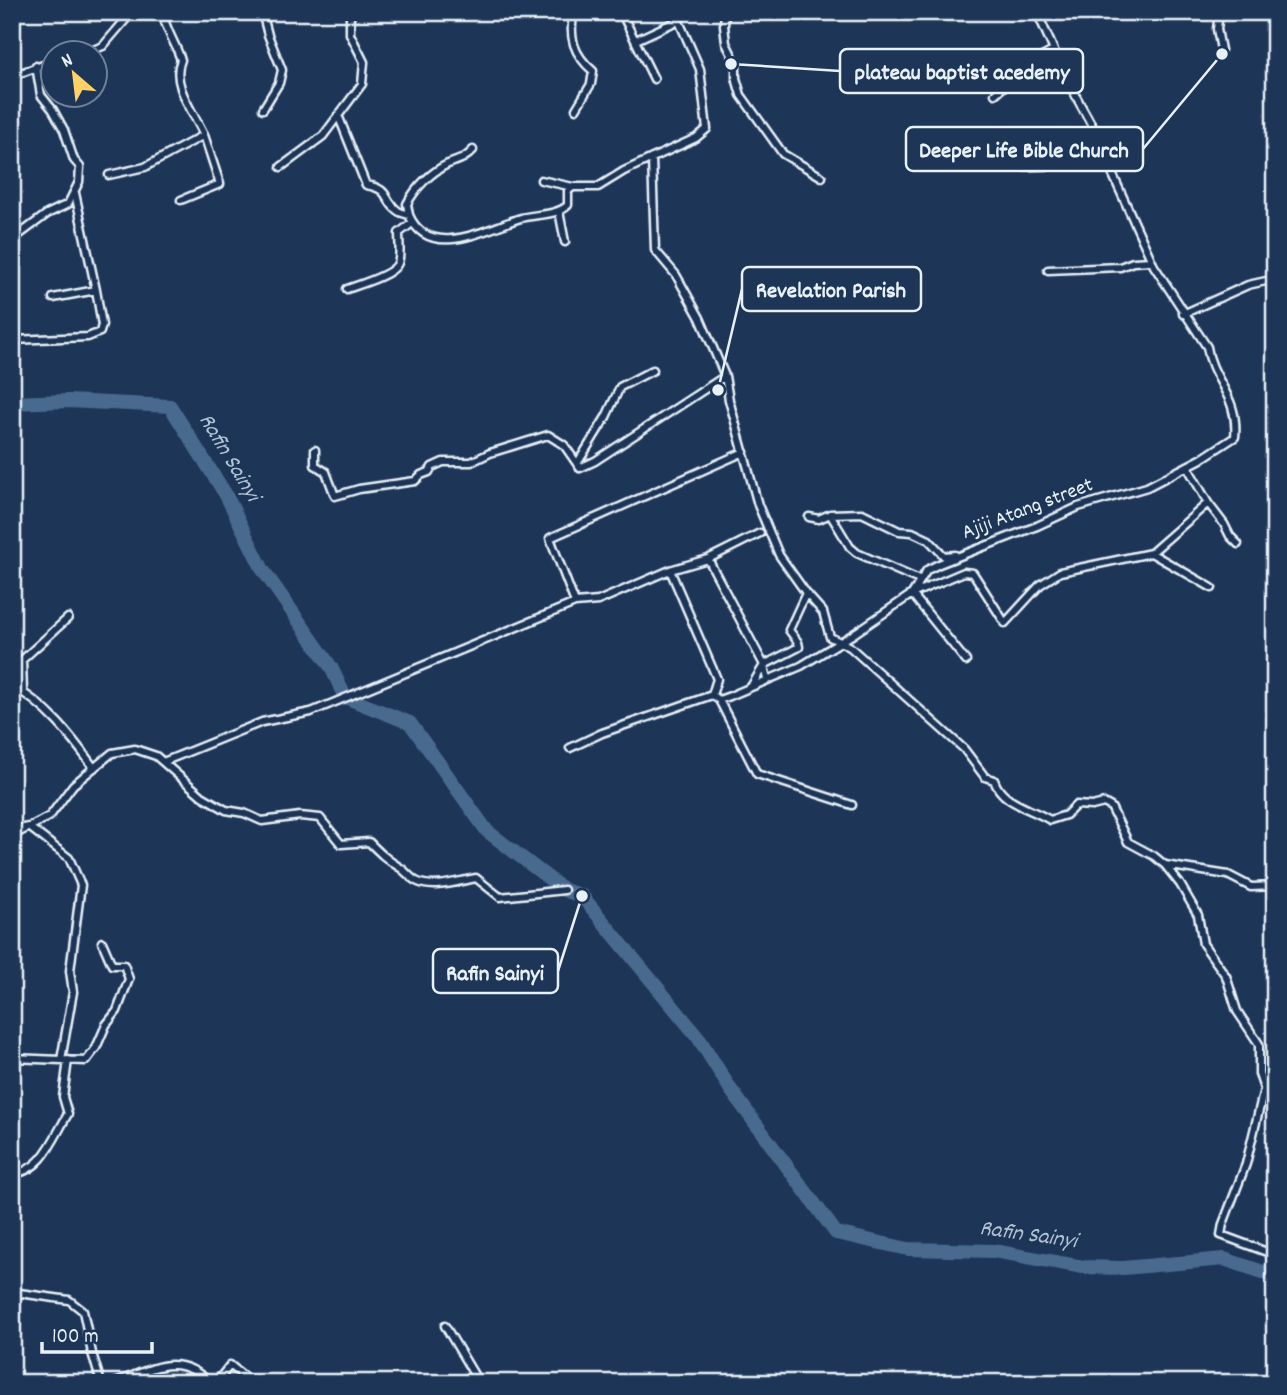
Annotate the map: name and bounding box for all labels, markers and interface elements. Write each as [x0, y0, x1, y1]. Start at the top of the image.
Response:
north arrow [38, 38, 108, 108]
text: N [57, 48, 78, 76]
callout: plateau baptist acedemy [840, 49, 1083, 93]
text: plateau baptist acedemy [854, 58, 1071, 91]
callout: Deeper Life Bible Church [906, 127, 1143, 171]
text: Deeper Life Bible Church [919, 136, 1129, 169]
callout: Revelation Parish [742, 267, 921, 311]
text: Revelation Parish [756, 276, 906, 309]
water label: Rafin Sainyi [189, 408, 269, 512]
street label: Ajiji Atang street [958, 471, 1098, 549]
callout: Rafin Sainyi [433, 949, 558, 993]
text: Rafin Sainyi [446, 959, 545, 992]
water label: Rafin Sainyi [977, 1213, 1082, 1260]
scale bar [42, 1311, 152, 1355]
text: 100 m [52, 1323, 99, 1353]

